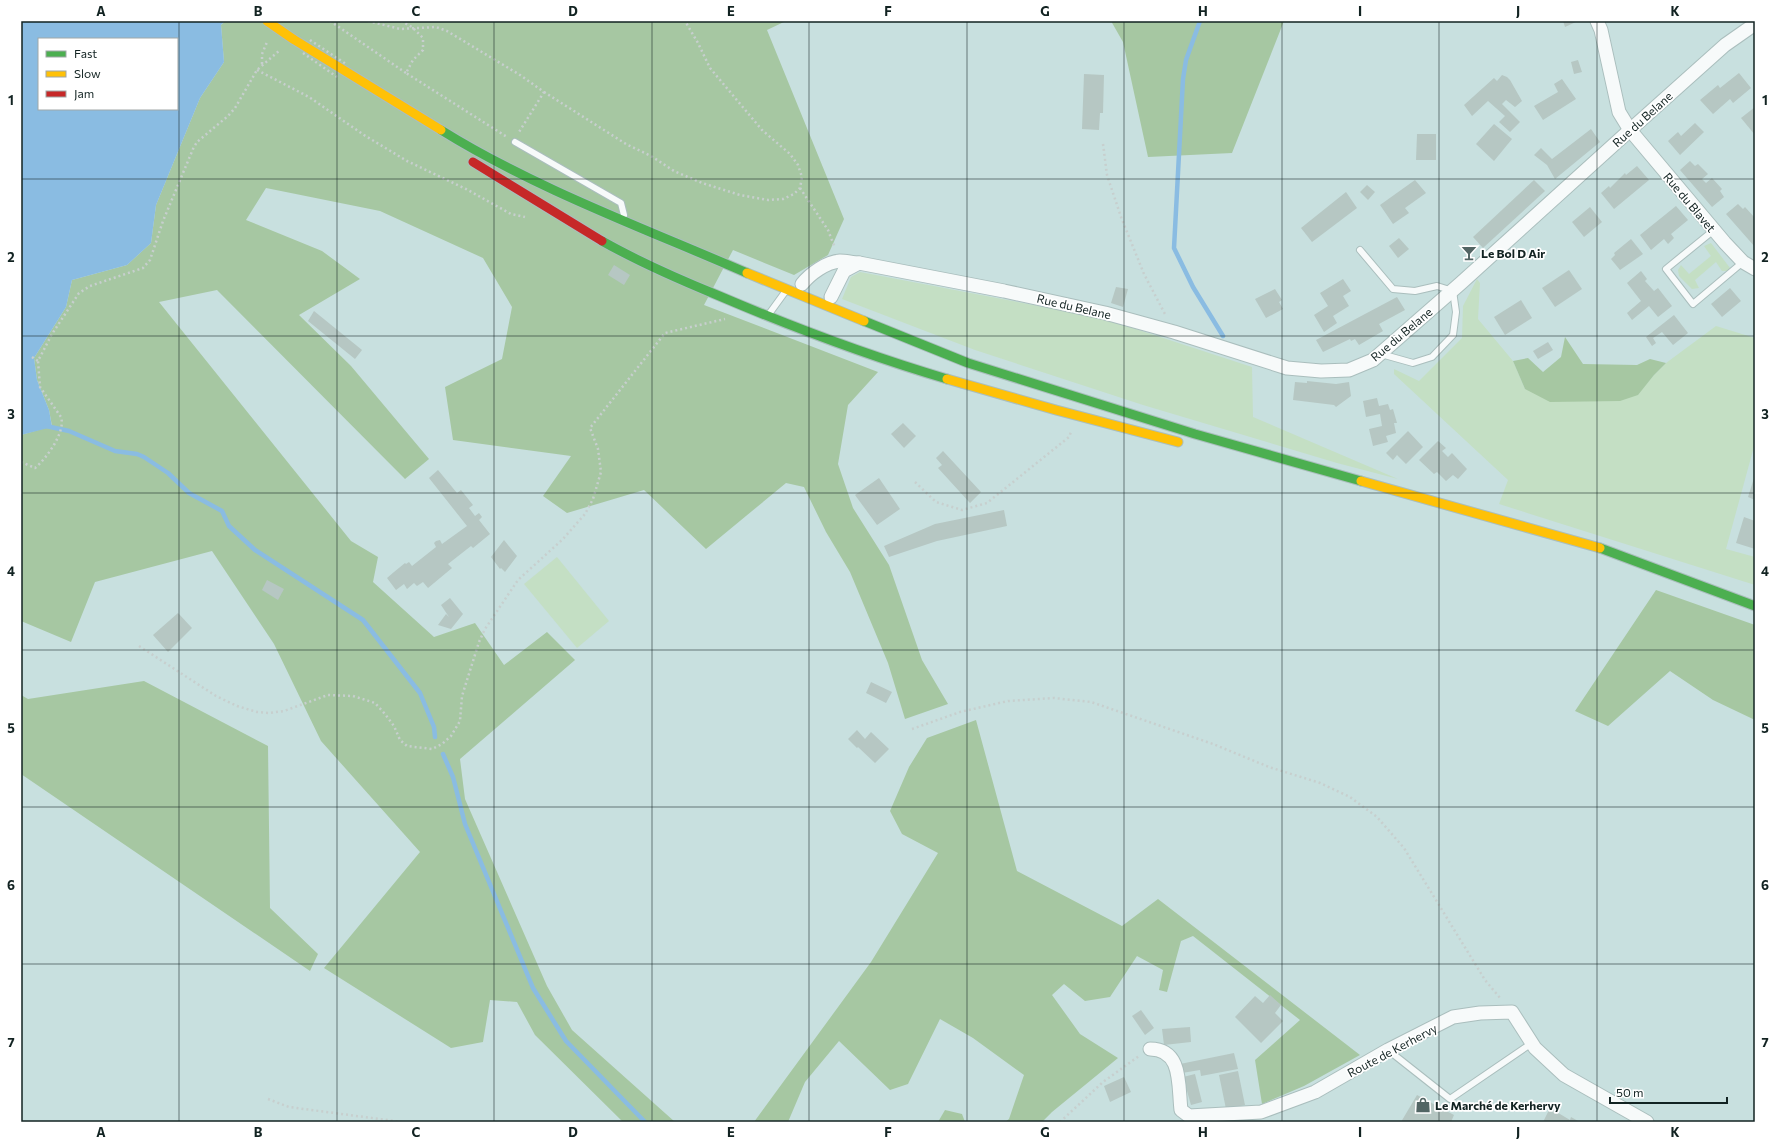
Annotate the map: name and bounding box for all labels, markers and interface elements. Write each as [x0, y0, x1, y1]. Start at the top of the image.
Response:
text: A [96, 3, 106, 19]
text: B [254, 3, 263, 19]
text: C [412, 3, 421, 19]
text: D [568, 3, 578, 19]
text: E [727, 3, 735, 19]
text: F [884, 3, 892, 19]
text: G [1040, 3, 1050, 19]
text: H [1198, 3, 1208, 19]
text: I [1358, 3, 1362, 19]
text: J [1516, 3, 1520, 19]
text: K [1670, 3, 1680, 19]
legend [38, 38, 178, 110]
text: Fast [74, 46, 97, 60]
text: Slow [74, 66, 101, 80]
text: Jam [74, 86, 94, 101]
street label: Rue du Belane [1609, 88, 1675, 150]
text: 1 [8, 92, 14, 108]
text: 1 [1762, 92, 1768, 108]
street label: Rue du Blavet [1661, 169, 1719, 235]
bar icon: Le Bol D Air [1460, 244, 1478, 262]
place label: Le Bol D Air [1481, 246, 1545, 260]
text: 2 [7, 249, 15, 265]
text: 2 [1761, 249, 1769, 265]
street label: Rue du Belane [1035, 291, 1113, 321]
street label: Rue du Belane [1367, 304, 1435, 364]
text: 3 [7, 406, 15, 422]
text: 3 [1761, 406, 1769, 422]
text: 4 [7, 563, 15, 579]
text: 4 [1761, 563, 1769, 579]
text: 5 [7, 720, 15, 736]
text: 5 [1761, 720, 1769, 736]
text: 6 [7, 877, 15, 893]
text: 6 [1761, 877, 1769, 893]
street label: Route de Kerhervy [1345, 1020, 1439, 1080]
text: 7 [7, 1034, 15, 1050]
text: 7 [1761, 1034, 1769, 1050]
scale bar [1610, 1079, 1727, 1105]
text: 50 m [1616, 1085, 1644, 1099]
shop icon: Le Marché de Kerhervy [1414, 1096, 1432, 1114]
place label: Le Marché de Kerhervy [1435, 1098, 1561, 1112]
text: A [96, 1124, 106, 1140]
text: B [254, 1124, 263, 1140]
text: C [412, 1124, 421, 1140]
text: D [568, 1124, 578, 1140]
text: E [727, 1124, 735, 1140]
text: F [884, 1124, 892, 1140]
text: G [1040, 1124, 1050, 1140]
text: H [1198, 1124, 1208, 1140]
text: I [1358, 1124, 1362, 1140]
text: J [1516, 1124, 1520, 1140]
text: K [1670, 1124, 1680, 1140]

